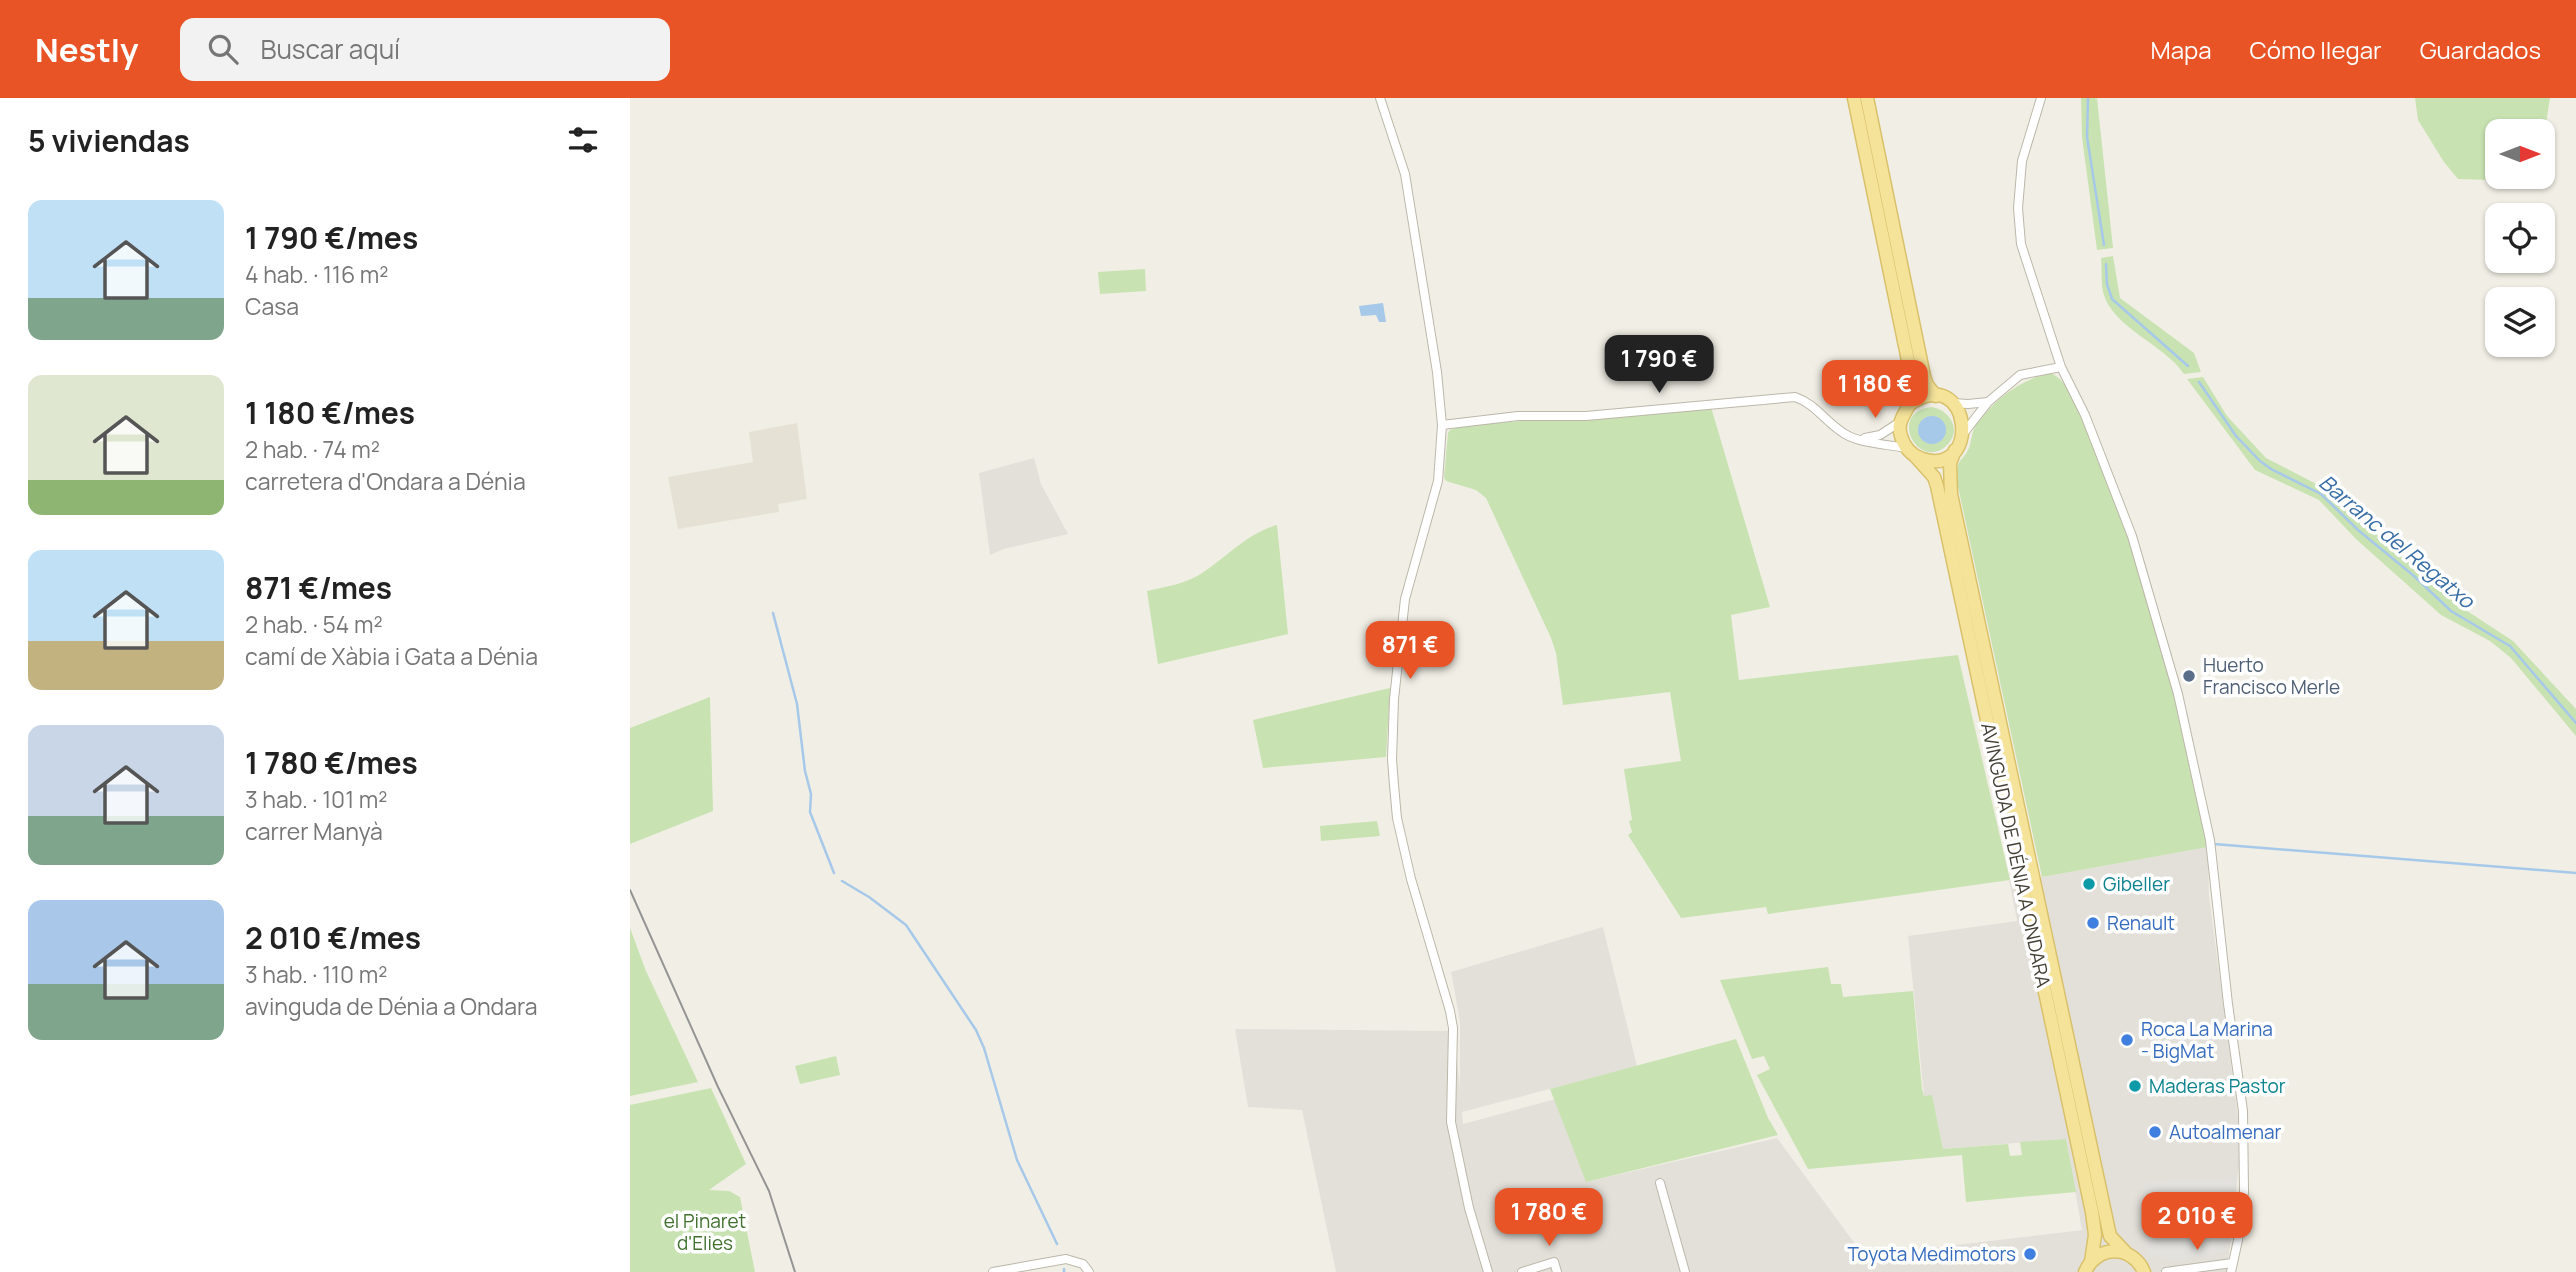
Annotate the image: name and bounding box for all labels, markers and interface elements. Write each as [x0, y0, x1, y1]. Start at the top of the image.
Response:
search box [180, 18, 670, 81]
text: Nestly [35, 27, 138, 72]
icon: search [204, 30, 242, 68]
text: Buscar aquí [260, 31, 400, 67]
text: Mapa [2151, 33, 2212, 66]
text: Cómo llegar [2250, 33, 2382, 66]
text: Guardados [2420, 33, 2541, 66]
north arrow [2485, 119, 2555, 189]
map controls [2485, 119, 2555, 357]
text: 5 viviendas [28, 120, 190, 161]
icon: filters [564, 121, 602, 159]
button: locate [2485, 203, 2555, 273]
text: 1 790 €/mes [245, 217, 418, 258]
icon: home [84, 228, 168, 312]
text: 4 hab. · 116 m² [245, 258, 389, 290]
button: layers [2485, 287, 2555, 357]
text: Casa [245, 290, 299, 322]
pin: 1 790 € [1594, 336, 1724, 395]
text: 1 790 € [1621, 342, 1697, 374]
pin: 1 180 € [1810, 360, 1940, 420]
text: 1 180 € [1838, 367, 1912, 399]
text: 1 180 €/mes [245, 392, 415, 433]
icon: home [84, 403, 168, 487]
text: 2 hab. · 74 m² [245, 433, 380, 465]
text: carretera d'Ondara a Dénia [245, 465, 526, 497]
water label: Barranc del Regatxo [2314, 468, 2482, 615]
text: 871 €/mes [245, 567, 392, 608]
icon: home [84, 578, 168, 662]
text: 2 hab. · 54 m² [245, 608, 383, 640]
pin: 871 € [1361, 622, 1459, 681]
text: 871 € [1382, 628, 1438, 660]
text: camí de Xàbia i Gata a Dénia [245, 640, 538, 672]
place label: Huerto Francisco Merle [2203, 652, 2340, 700]
marker: Huerto Francisco Merle [2181, 668, 2197, 684]
street label: AVINGUDA DE DÉNIA A ONDARA [1975, 720, 2057, 990]
text: 1 780 €/mes [245, 742, 418, 783]
icon: home [84, 753, 168, 837]
text: 3 hab. · 101 m² [245, 783, 387, 815]
text: carrer Manyà [245, 815, 383, 847]
place label: Gibeller [2103, 871, 2170, 897]
marker: Gibeller [2081, 876, 2097, 892]
place label: Renault [2107, 910, 2175, 936]
marker: Renault [2085, 915, 2101, 931]
text: 2 010 €/mes [245, 917, 421, 958]
icon: home [84, 928, 168, 1012]
text: 3 hab. · 110 m² [245, 958, 387, 990]
text: avinguda de Dénia a Ondara [245, 990, 538, 1022]
place label: Roca La Marina - BigMat [2141, 1016, 2273, 1064]
marker: Roca La Marina - BigMat [2119, 1032, 2135, 1048]
place label: Maderas Pastor [2149, 1073, 2286, 1099]
marker: Maderas Pastor [2127, 1078, 2143, 1094]
place label: Autoalmenar [2169, 1119, 2281, 1145]
marker: Autoalmenar [2147, 1124, 2163, 1140]
pin: 1 780 € [1484, 1188, 1614, 1248]
pin: 2 010 € [2132, 1192, 2262, 1252]
text: 1 780 € [1511, 1195, 1587, 1227]
text: 2 010 € [2158, 1199, 2236, 1231]
park label: el Pinaret d'Elies [664, 1208, 746, 1256]
place label: Toyota Medimotors [1848, 1241, 2016, 1267]
marker: Toyota Medimotors [2022, 1246, 2038, 1262]

